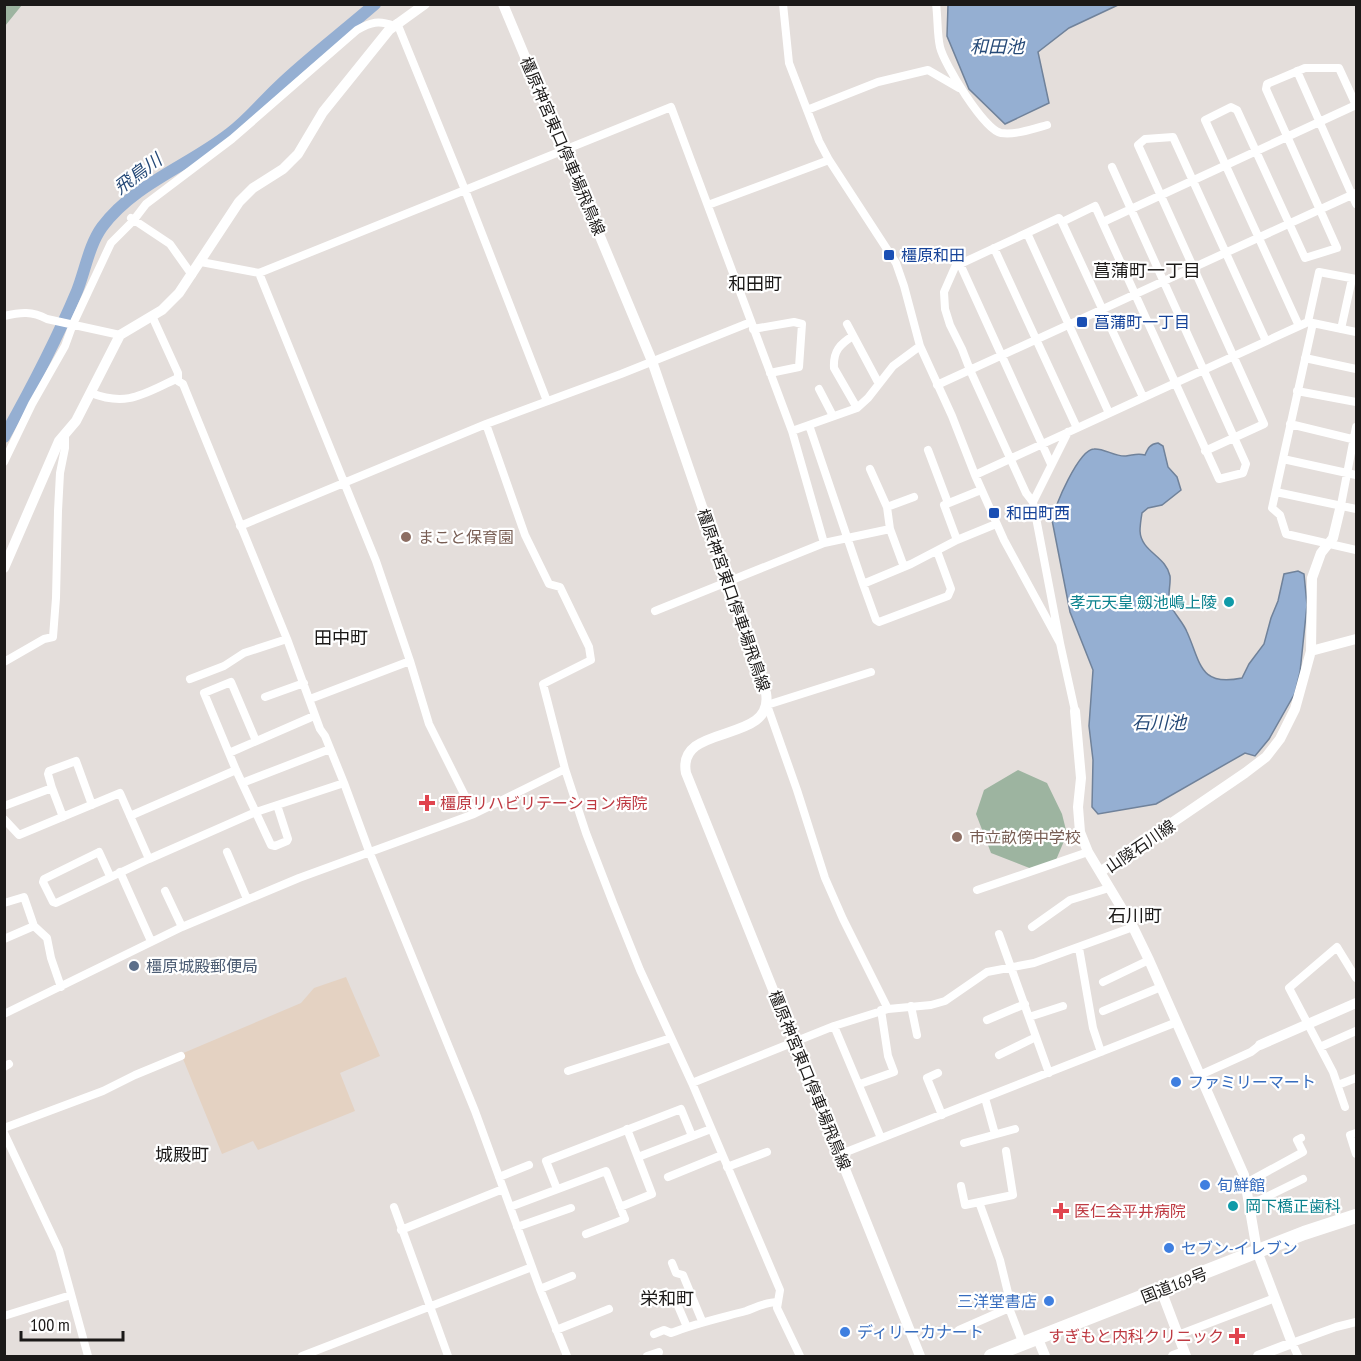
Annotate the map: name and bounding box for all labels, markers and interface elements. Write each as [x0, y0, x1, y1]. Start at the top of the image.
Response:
water label: 和田池 [970, 35, 1026, 58]
street label: 橿原神宮東口停車場飛鳥線 [516, 54, 610, 238]
water label: 飛鳥川 [109, 147, 168, 199]
place label: 橿原和田 [901, 245, 965, 265]
marker: 橿原和田 [882, 248, 896, 262]
district label: 菖蒲町一丁目 [1093, 259, 1201, 282]
district label: 和田町 [728, 272, 782, 295]
place label: 菖蒲町一丁目 [1094, 312, 1190, 332]
marker: 菖蒲町一丁目 [1075, 315, 1089, 329]
place label: 和田町西 [1006, 503, 1070, 523]
street label: 橿原神宮東口停車場飛鳥線 [693, 506, 775, 694]
marker: 和田町西 [987, 506, 1001, 520]
place label: まこと保育園 [418, 527, 514, 547]
marker: まこと保育園 [399, 530, 413, 544]
place label: 孝元天皇 劔池嶋上陵 [1070, 592, 1217, 612]
marker: 孝元天皇 劔池嶋上陵 [1222, 595, 1236, 609]
district label: 田中町 [314, 626, 368, 649]
water label: 石川池 [1132, 711, 1188, 734]
place label: 橿原リハビリテーション病院 [440, 793, 648, 813]
marker: 橿原リハビリテーション病院 [418, 794, 436, 812]
street label: 山陵石川線 [1101, 815, 1179, 877]
place label: 市立畝傍中学校 [969, 827, 1081, 847]
marker: 市立畝傍中学校 [950, 830, 964, 844]
district label: 石川町 [1108, 904, 1162, 927]
place label: 橿原城殿郵便局 [146, 956, 258, 976]
marker: 橿原城殿郵便局 [127, 959, 141, 973]
street label: 橿原神宮東口停車場飛鳥線 [765, 987, 855, 1173]
place label: ファミリーマート [1188, 1072, 1316, 1092]
marker: ファミリーマート [1169, 1075, 1183, 1089]
district label: 城殿町 [155, 1143, 209, 1166]
place label: 旬鮮館 [1217, 1175, 1265, 1195]
marker: 旬鮮館 [1198, 1178, 1212, 1192]
place label: 岡下橋正歯科 [1245, 1196, 1341, 1216]
marker: 岡下橋正歯科 [1226, 1199, 1240, 1213]
place label: 医仁会平井病院 [1074, 1201, 1186, 1221]
marker: 医仁会平井病院 [1052, 1202, 1070, 1220]
place label: セブン-イレブン [1181, 1238, 1298, 1258]
marker: セブン-イレブン [1162, 1241, 1176, 1255]
street label: 国道169号 [1138, 1263, 1210, 1307]
district label: 栄和町 [640, 1287, 694, 1310]
place label: 三洋堂書店 [957, 1291, 1037, 1311]
marker: 三洋堂書店 [1042, 1294, 1056, 1308]
scale bar [21, 1304, 123, 1342]
text: 100 m [30, 1313, 70, 1336]
place label: ディリーカナート [857, 1322, 984, 1342]
marker: ディリーカナート [838, 1325, 852, 1339]
place label: すぎもと内科クリニック [1048, 1326, 1224, 1346]
marker: すぎもと内科クリニック [1228, 1327, 1246, 1345]

